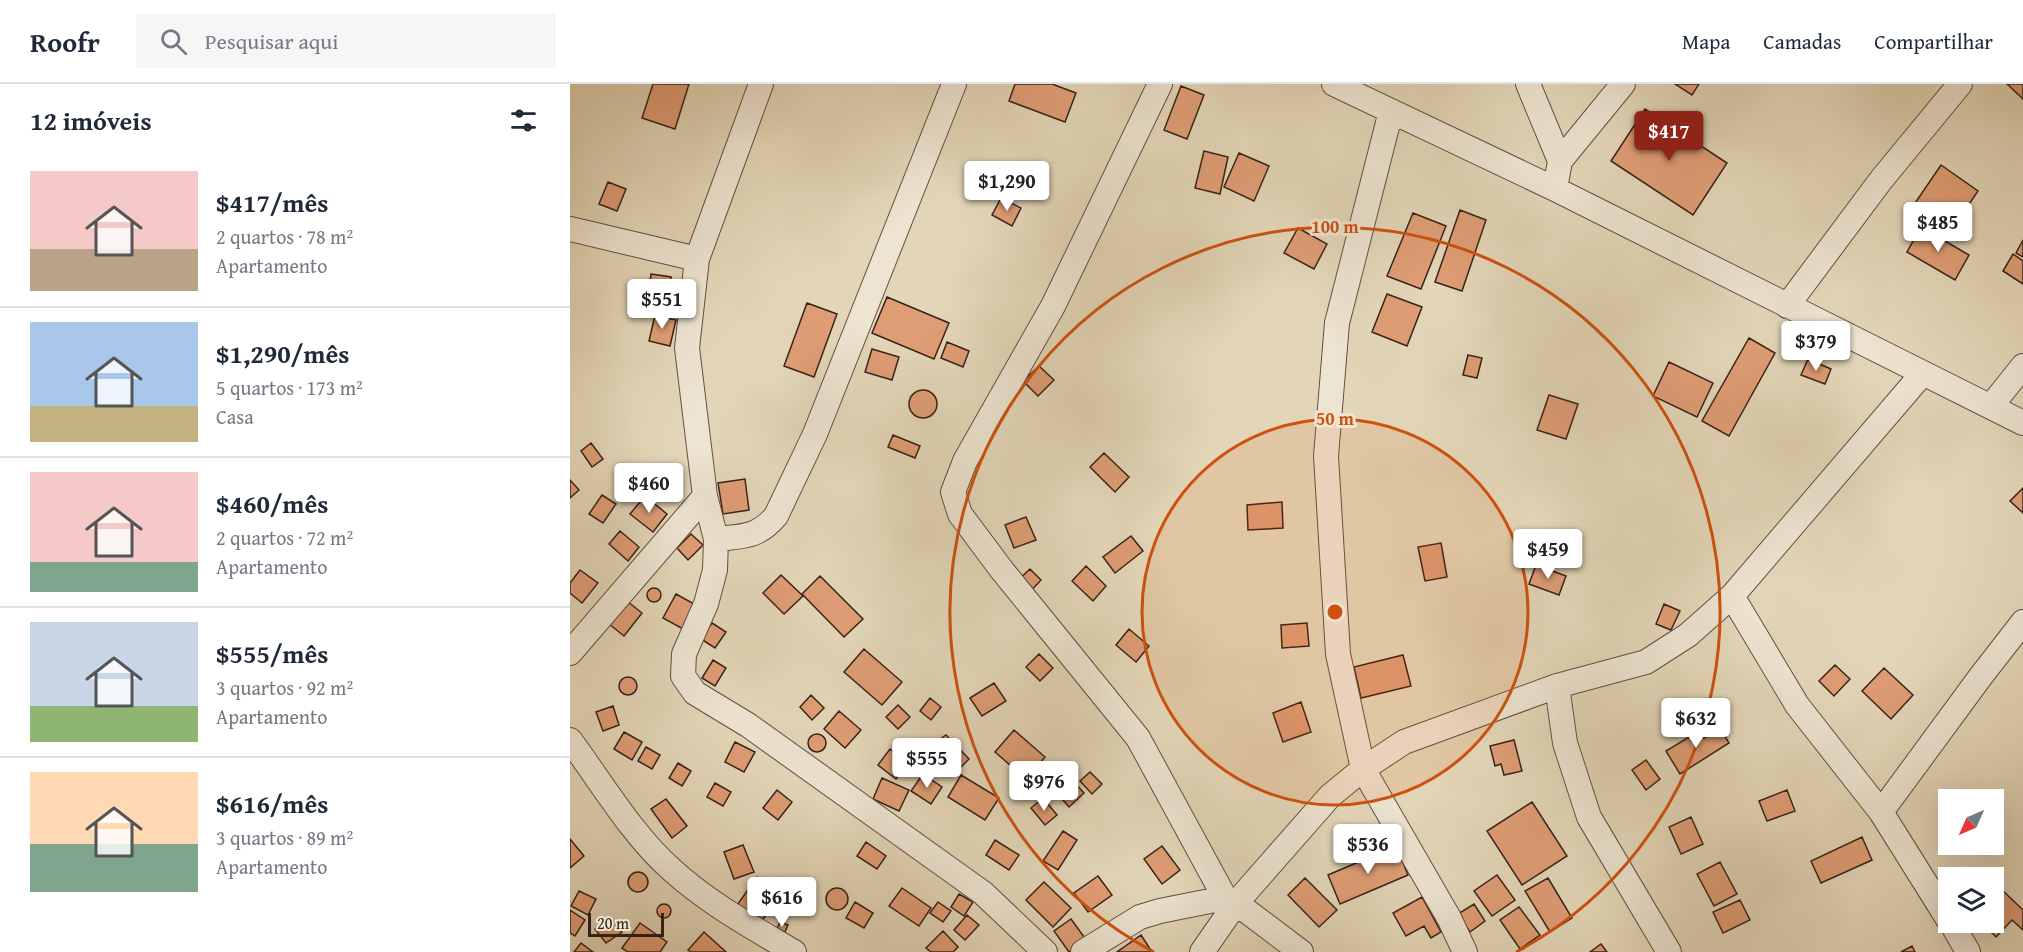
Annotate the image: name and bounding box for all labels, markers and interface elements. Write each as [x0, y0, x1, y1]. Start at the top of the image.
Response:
search box [136, 14, 556, 68]
text: Roofr [30, 21, 100, 62]
icon: search [157, 25, 190, 58]
text: Pesquisar aqui [205, 25, 338, 57]
text: Mapa [1682, 26, 1730, 57]
text: Camadas [1763, 26, 1841, 57]
text: Compartilhar [1874, 26, 1993, 57]
text: 12 imóveis [30, 101, 152, 140]
icon: filters [507, 104, 540, 137]
pin: $417 [1633, 111, 1705, 162]
text: $417 [1648, 116, 1690, 145]
pin: $1,290 [958, 161, 1056, 212]
text: $1,290 [978, 166, 1036, 195]
text: $417/mês [216, 183, 329, 222]
icon: home [78, 195, 150, 267]
pin: $485 [1902, 202, 1974, 253]
text: $485 [1917, 207, 1959, 236]
text: 100 m [1311, 213, 1359, 240]
text: 2 quartos · 78 m² [216, 222, 353, 251]
text: Apartamento [216, 251, 327, 280]
pin: $551 [626, 279, 698, 330]
text: $551 [641, 284, 683, 313]
pin: $379 [1780, 321, 1852, 372]
text: $379 [1795, 326, 1837, 355]
text: $1,290/mês [216, 334, 349, 373]
icon: home [78, 346, 150, 418]
text: 5 quartos · 173 m² [216, 373, 363, 402]
text: Casa [216, 402, 254, 431]
text: 50 m [1316, 405, 1355, 432]
pin: $460 [613, 463, 685, 514]
text: $460 [628, 468, 670, 497]
text: $460/mês [216, 484, 329, 523]
icon: home [78, 496, 150, 568]
text: 2 quartos · 72 m² [216, 523, 353, 552]
pin: $459 [1512, 529, 1584, 580]
text: $459 [1527, 534, 1569, 563]
text: Apartamento [216, 552, 327, 581]
centre of rings [1325, 602, 1345, 622]
text: $555/mês [216, 634, 329, 673]
icon: home [78, 646, 150, 718]
text: 3 quartos · 92 m² [216, 673, 353, 702]
pin: $632 [1660, 698, 1732, 749]
text: Apartamento [216, 702, 327, 731]
text: $632 [1675, 703, 1717, 732]
pin: $555 [891, 738, 963, 789]
text: $555 [906, 743, 948, 772]
pin: $976 [1008, 761, 1080, 812]
text: $976 [1023, 766, 1065, 795]
text: $616/mês [216, 784, 329, 823]
north arrow [1938, 789, 2004, 855]
map controls [1938, 789, 2004, 933]
icon: home [78, 796, 150, 868]
text: 3 quartos · 89 m² [216, 823, 353, 852]
pin: $536 [1332, 824, 1404, 875]
text: $536 [1347, 829, 1389, 858]
text: Apartamento [216, 852, 327, 881]
button: layers [1938, 867, 2004, 933]
pin: $616 [746, 877, 818, 928]
text: $616 [761, 882, 803, 911]
scale bar [588, 910, 664, 938]
text: 20 m [597, 911, 629, 935]

